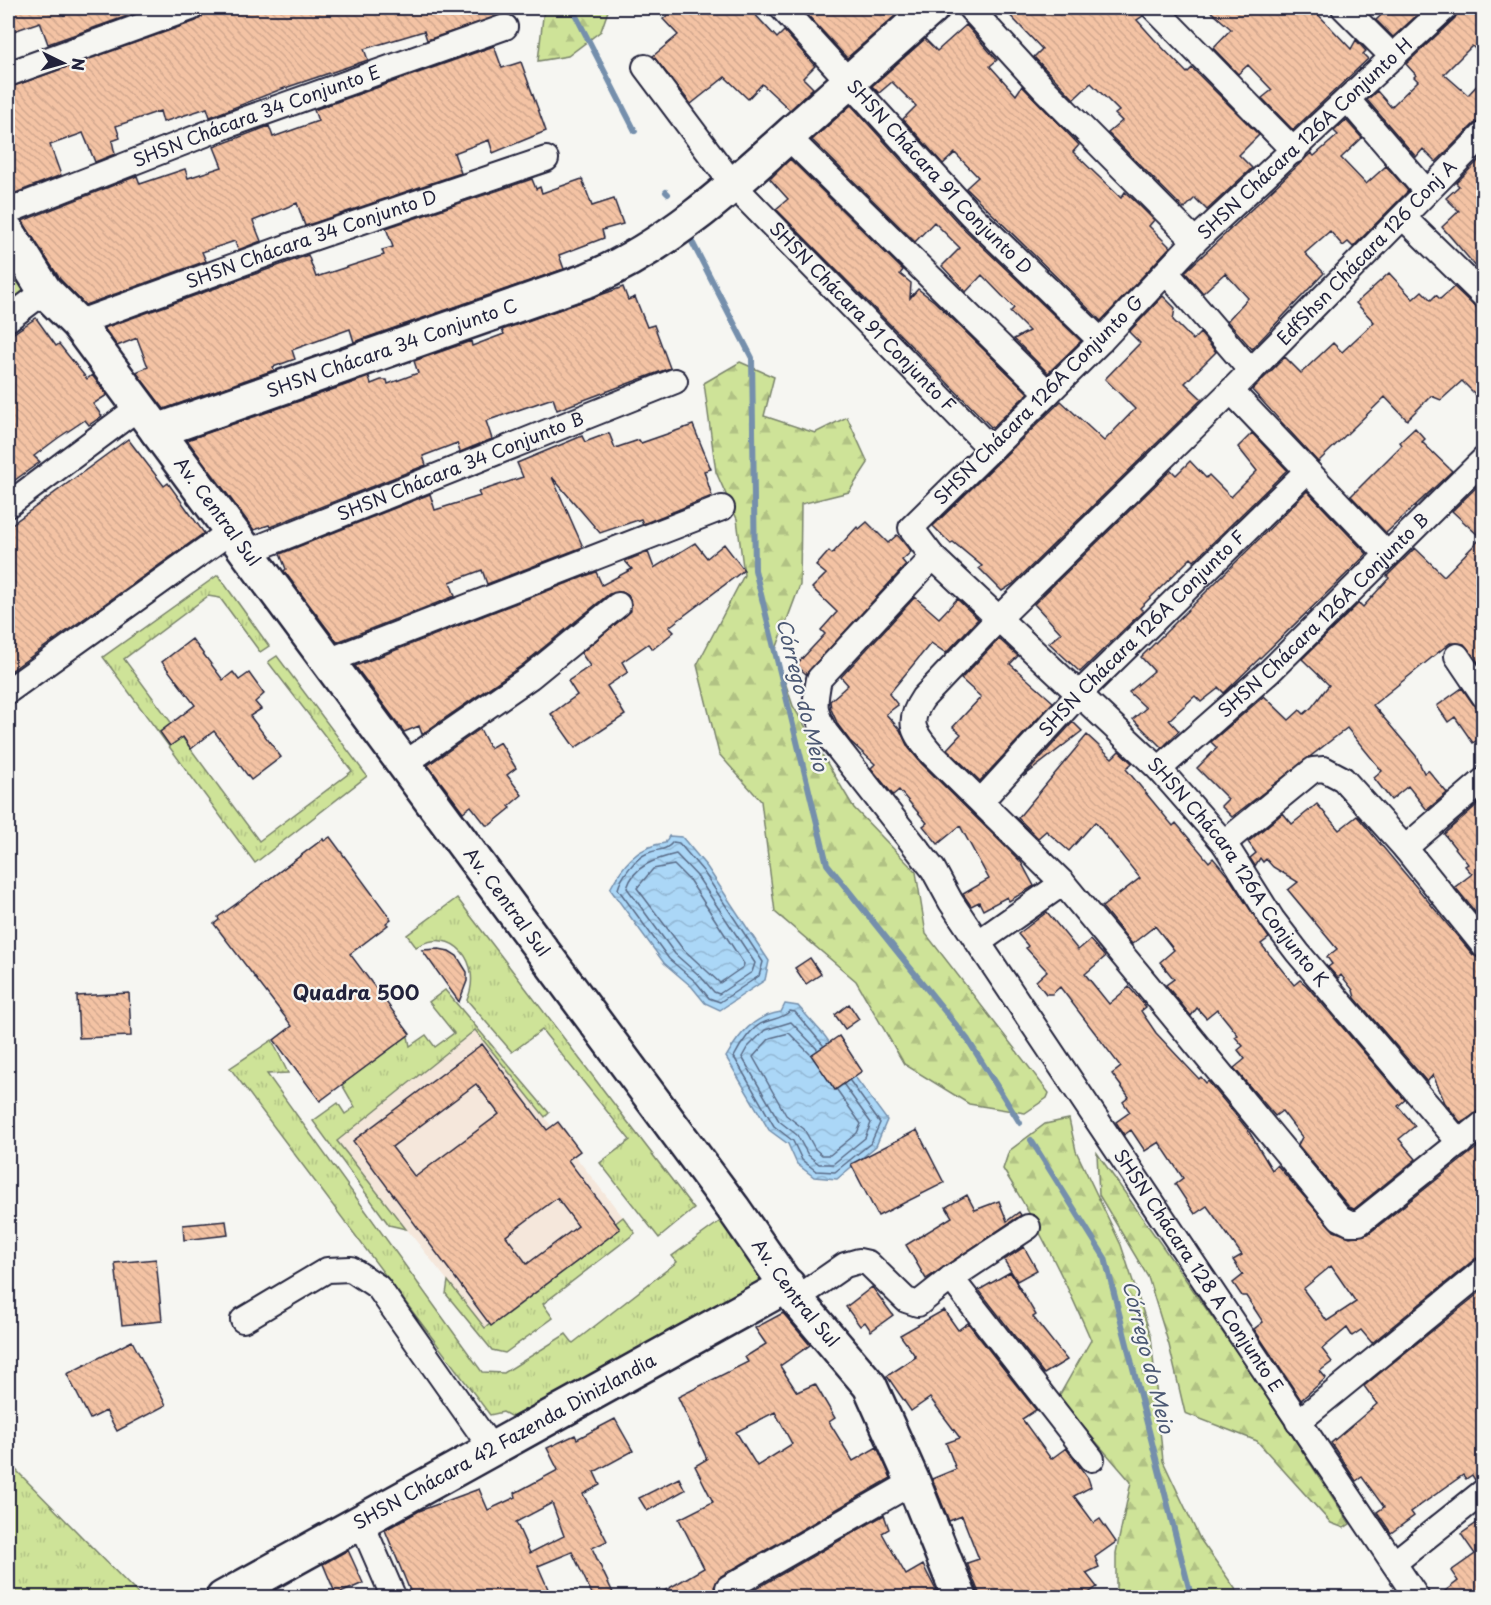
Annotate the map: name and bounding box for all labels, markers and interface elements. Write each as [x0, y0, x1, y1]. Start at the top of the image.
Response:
street label: SHSN Chácara 126A Conjunto H [1190, 31, 1418, 245]
north arrow [33, 33, 93, 93]
text: N [66, 57, 91, 72]
street label: SHSN Chácara 34 Conjunto E [129, 57, 383, 173]
street label: SHSN Chácara 91 Conjunto D [841, 73, 1039, 280]
street label: EdfShsn Chácara 126 Conj A [1270, 153, 1462, 351]
street label: SHSN Chácara 34 Conjunto D [182, 182, 440, 294]
street label: SHSN Chácara 91 Conjunto F [764, 215, 963, 418]
street label: SHSN Chácara 126A Conjunto G [927, 288, 1149, 510]
street label: SHSN Chácara 34 Conjunto C [262, 291, 521, 404]
street label: SHSN Chácara 34 Conjunto B [333, 404, 587, 527]
street label: Av. Central Sul [169, 451, 268, 571]
street label: SHSN Chácara 126A Conjunto B [1211, 506, 1434, 723]
street label: SHSN Chácara 126A Conjunto F [1032, 523, 1251, 742]
water label: Córrego do Meio [770, 615, 837, 775]
street label: SHSN Chácara 126A Conjunto K [1142, 750, 1336, 992]
street label: Av. Central Sul [458, 841, 557, 962]
district label: Quadra 500 [293, 977, 419, 1007]
street label: SHSN Chácara 128 A Conjunto E [1108, 1143, 1290, 1397]
street label: Av. Central Sul [746, 1233, 846, 1352]
water label: Córrego do Meio [1116, 1277, 1183, 1437]
street label: SHSN Chácara 42 Fazenda Dinizlandia [348, 1346, 661, 1535]

